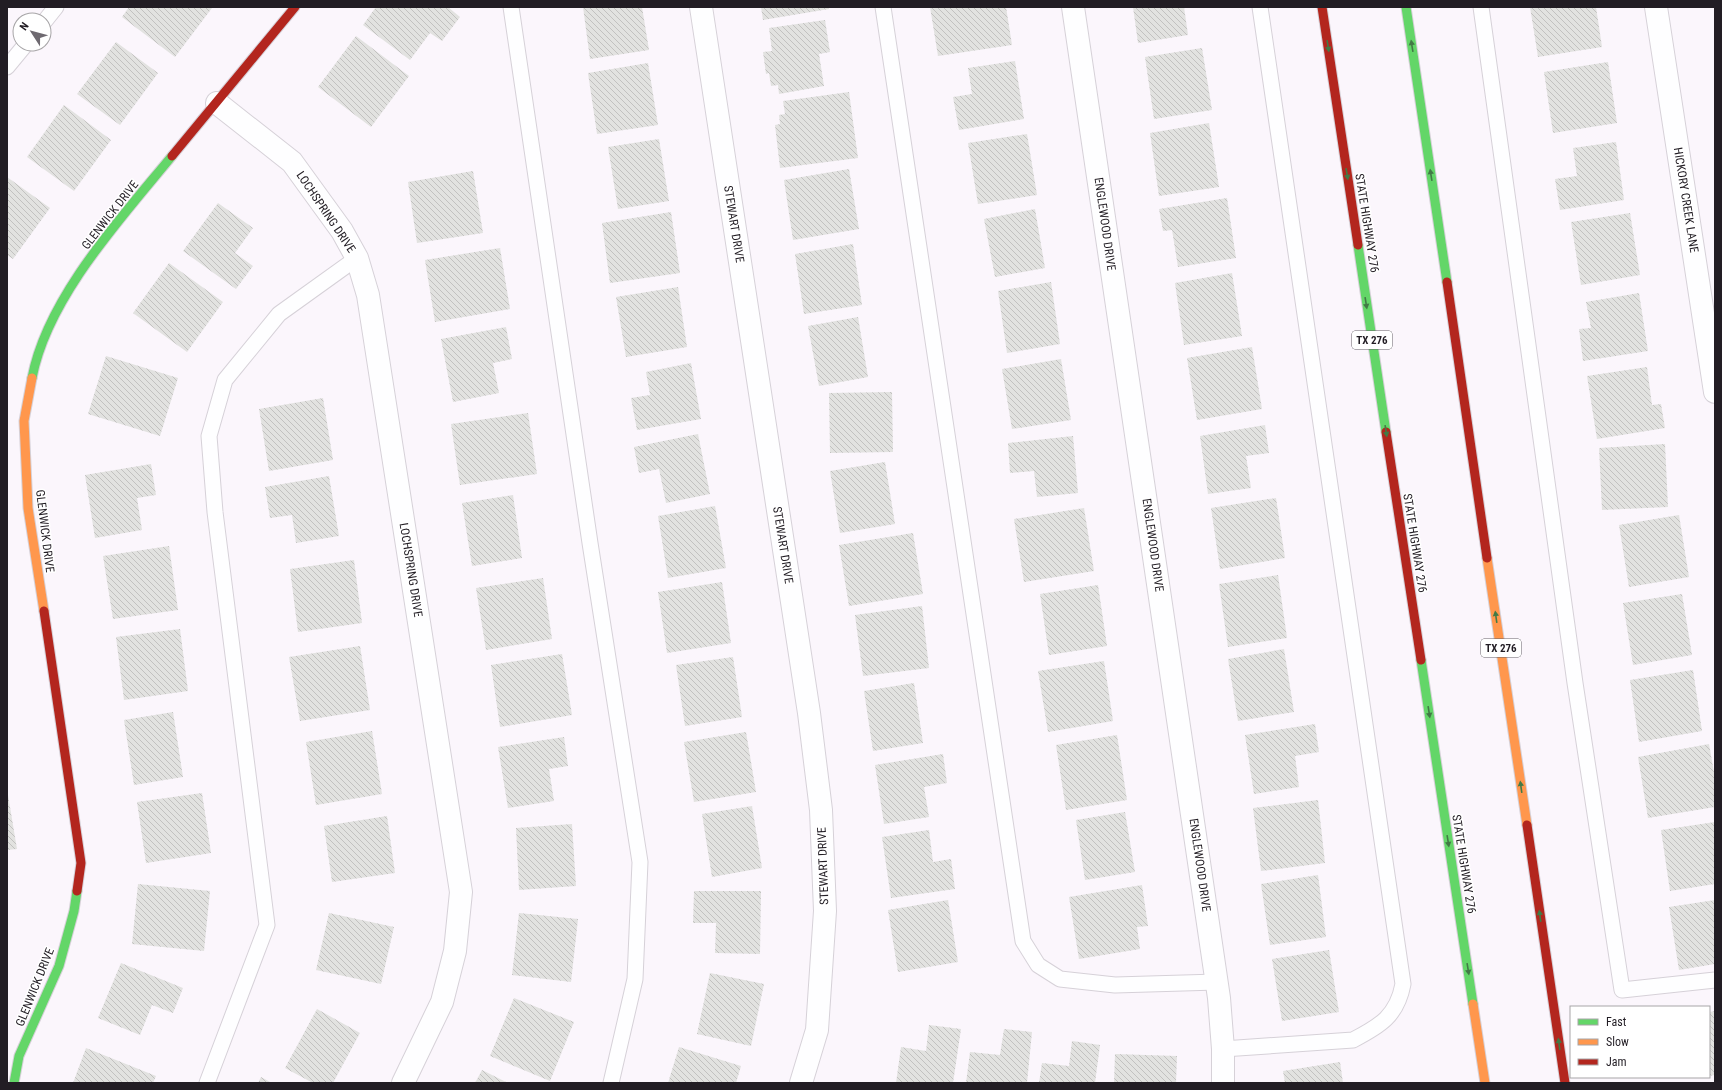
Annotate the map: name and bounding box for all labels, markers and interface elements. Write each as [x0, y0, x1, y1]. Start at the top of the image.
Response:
north arrow [12, 12, 52, 52]
text: N [17, 20, 32, 33]
one-way arrow [1325, 39, 1331, 52]
one-way arrow [1409, 40, 1415, 52]
street label: HICKORY CREEK LANE [1671, 146, 1701, 254]
one-way arrow [1344, 168, 1350, 180]
street label: LOCHSPRING DRIVE [294, 169, 358, 255]
one-way arrow [1428, 169, 1434, 181]
street label: STATE HIGHWAY 276 [1352, 172, 1382, 274]
street label: ENGLEWOOD DRIVE [1092, 176, 1118, 272]
street label: GLENWICK DRIVE [79, 178, 141, 252]
street label: STEWART DRIVE [721, 184, 747, 264]
one-way arrow [1364, 297, 1370, 309]
road number: TX 276 [1352, 331, 1392, 349]
one-way arrow [1383, 425, 1389, 437]
street label: GLENWICK DRIVE [33, 489, 57, 573]
street label: STATE HIGHWAY 276 [1400, 492, 1430, 594]
street label: ENGLEWOOD DRIVE [1140, 497, 1166, 593]
street label: STEWART DRIVE [770, 505, 796, 585]
street label: LOCHSPRING DRIVE [397, 522, 425, 618]
one-way arrow [1493, 611, 1499, 623]
road number: TX 276 [1481, 639, 1521, 657]
one-way arrow [1426, 706, 1432, 718]
one-way arrow [1518, 781, 1524, 793]
street label: STATE HIGHWAY 276 [1449, 813, 1479, 915]
street label: ENGLEWOOD DRIVE [1187, 817, 1213, 913]
street label: STEWART DRIVE [815, 827, 831, 905]
one-way arrow [1445, 835, 1451, 847]
one-way arrow [1537, 910, 1543, 922]
street label: GLENWICK DRIVE [13, 946, 57, 1028]
one-way arrow [1465, 963, 1471, 975]
legend [1570, 1006, 1710, 1078]
text: Fast [1606, 1015, 1627, 1029]
text: Slow [1606, 1035, 1629, 1049]
one-way arrow [1556, 1038, 1562, 1050]
text: Jam [1606, 1055, 1627, 1069]

